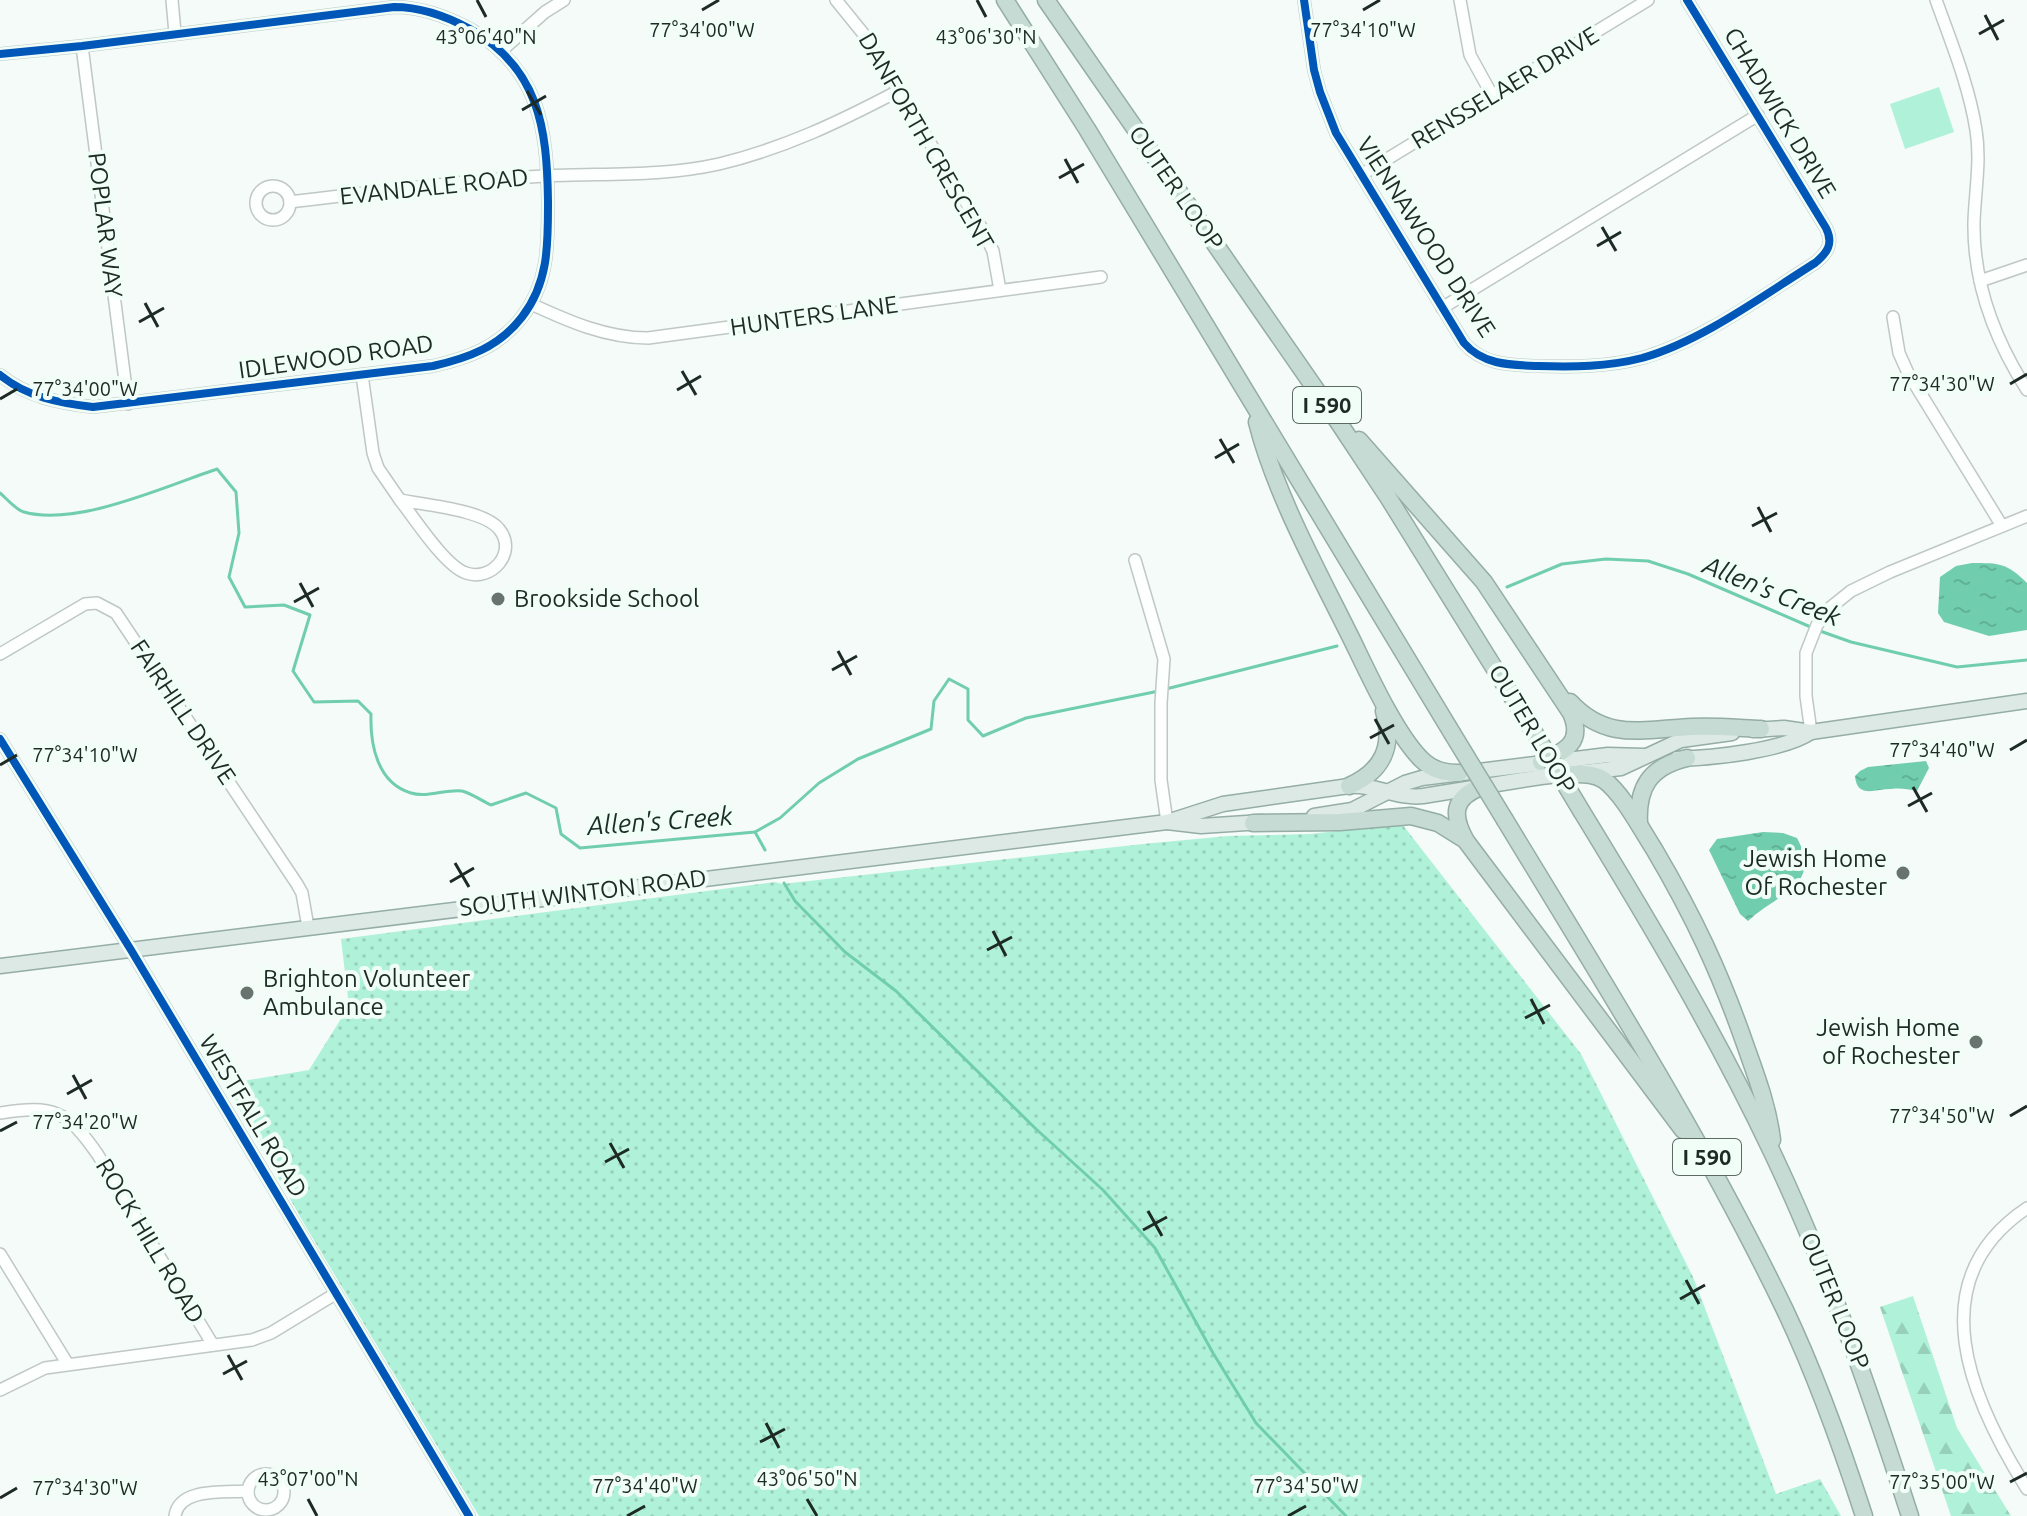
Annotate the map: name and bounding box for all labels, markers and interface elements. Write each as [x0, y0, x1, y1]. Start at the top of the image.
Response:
text: 77°34'00"W [649, 18, 755, 41]
text: 77°34'10"W [1310, 18, 1416, 41]
street label: RENSSELAER DRIVE [1406, 21, 1603, 154]
street label: CHADWICK DRIVE [1719, 23, 1842, 203]
text: 43°06'40"N [435, 25, 537, 48]
text: 43°06'30"N [935, 25, 1037, 48]
street label: DANFORTH CRESCENT [853, 28, 1000, 254]
street label: OUTER LOOP [1124, 120, 1229, 255]
street label: VIENNAWOOD DRIVE [1352, 132, 1501, 342]
street label: POPLAR WAY [83, 151, 128, 299]
street label: EVANDALE ROAD [338, 163, 530, 210]
street label: HUNTERS LANE [728, 290, 900, 341]
street label: IDLEWOOD ROAD [237, 329, 435, 384]
text: 77°34'30"W [1889, 372, 1995, 395]
text: 77°34'00"W [32, 377, 138, 400]
road number: I 590 [1293, 387, 1361, 423]
water label: Allen's Creek [1697, 549, 1846, 632]
place label: Brookside School [514, 585, 699, 612]
marker: Brookside School [489, 590, 507, 608]
street label: FAIRHILL DRIVE [125, 635, 242, 789]
street label: OUTER LOOP [1483, 659, 1581, 798]
text: 77°34'40"W [1889, 738, 1995, 761]
text: 77°34'10"W [32, 743, 138, 766]
water label: Allen's Creek [584, 801, 734, 840]
place label: Jewish Home Of Rochester [1743, 845, 1887, 900]
street label: SOUTH WINTON ROAD [458, 864, 708, 921]
marker: Jewish Home Of Rochester [1894, 864, 1912, 882]
place label: Brighton Volunteer Ambulance [263, 965, 470, 1020]
marker: Brighton Volunteer Ambulance [238, 984, 256, 1002]
place label: Jewish Home of Rochester [1816, 1014, 1960, 1069]
street label: WESTFALL ROAD [194, 1030, 313, 1202]
marker: Jewish Home of Rochester [1967, 1033, 1985, 1051]
text: 77°34'50"W [1889, 1104, 1995, 1127]
text: 77°34'20"W [32, 1110, 138, 1133]
road number: I 590 [1673, 1139, 1741, 1175]
street label: ROCK HILL ROAD [91, 1154, 210, 1328]
street label: OUTER LOOP [1796, 1228, 1875, 1373]
text: 43°07'00"N [257, 1467, 359, 1490]
text: 43°06'50"N [756, 1467, 858, 1490]
text: 77°35'00"W [1889, 1470, 1995, 1493]
text: 77°34'40"W [592, 1474, 698, 1497]
text: 77°34'50"W [1253, 1474, 1359, 1497]
text: 77°34'30"W [32, 1476, 138, 1499]

